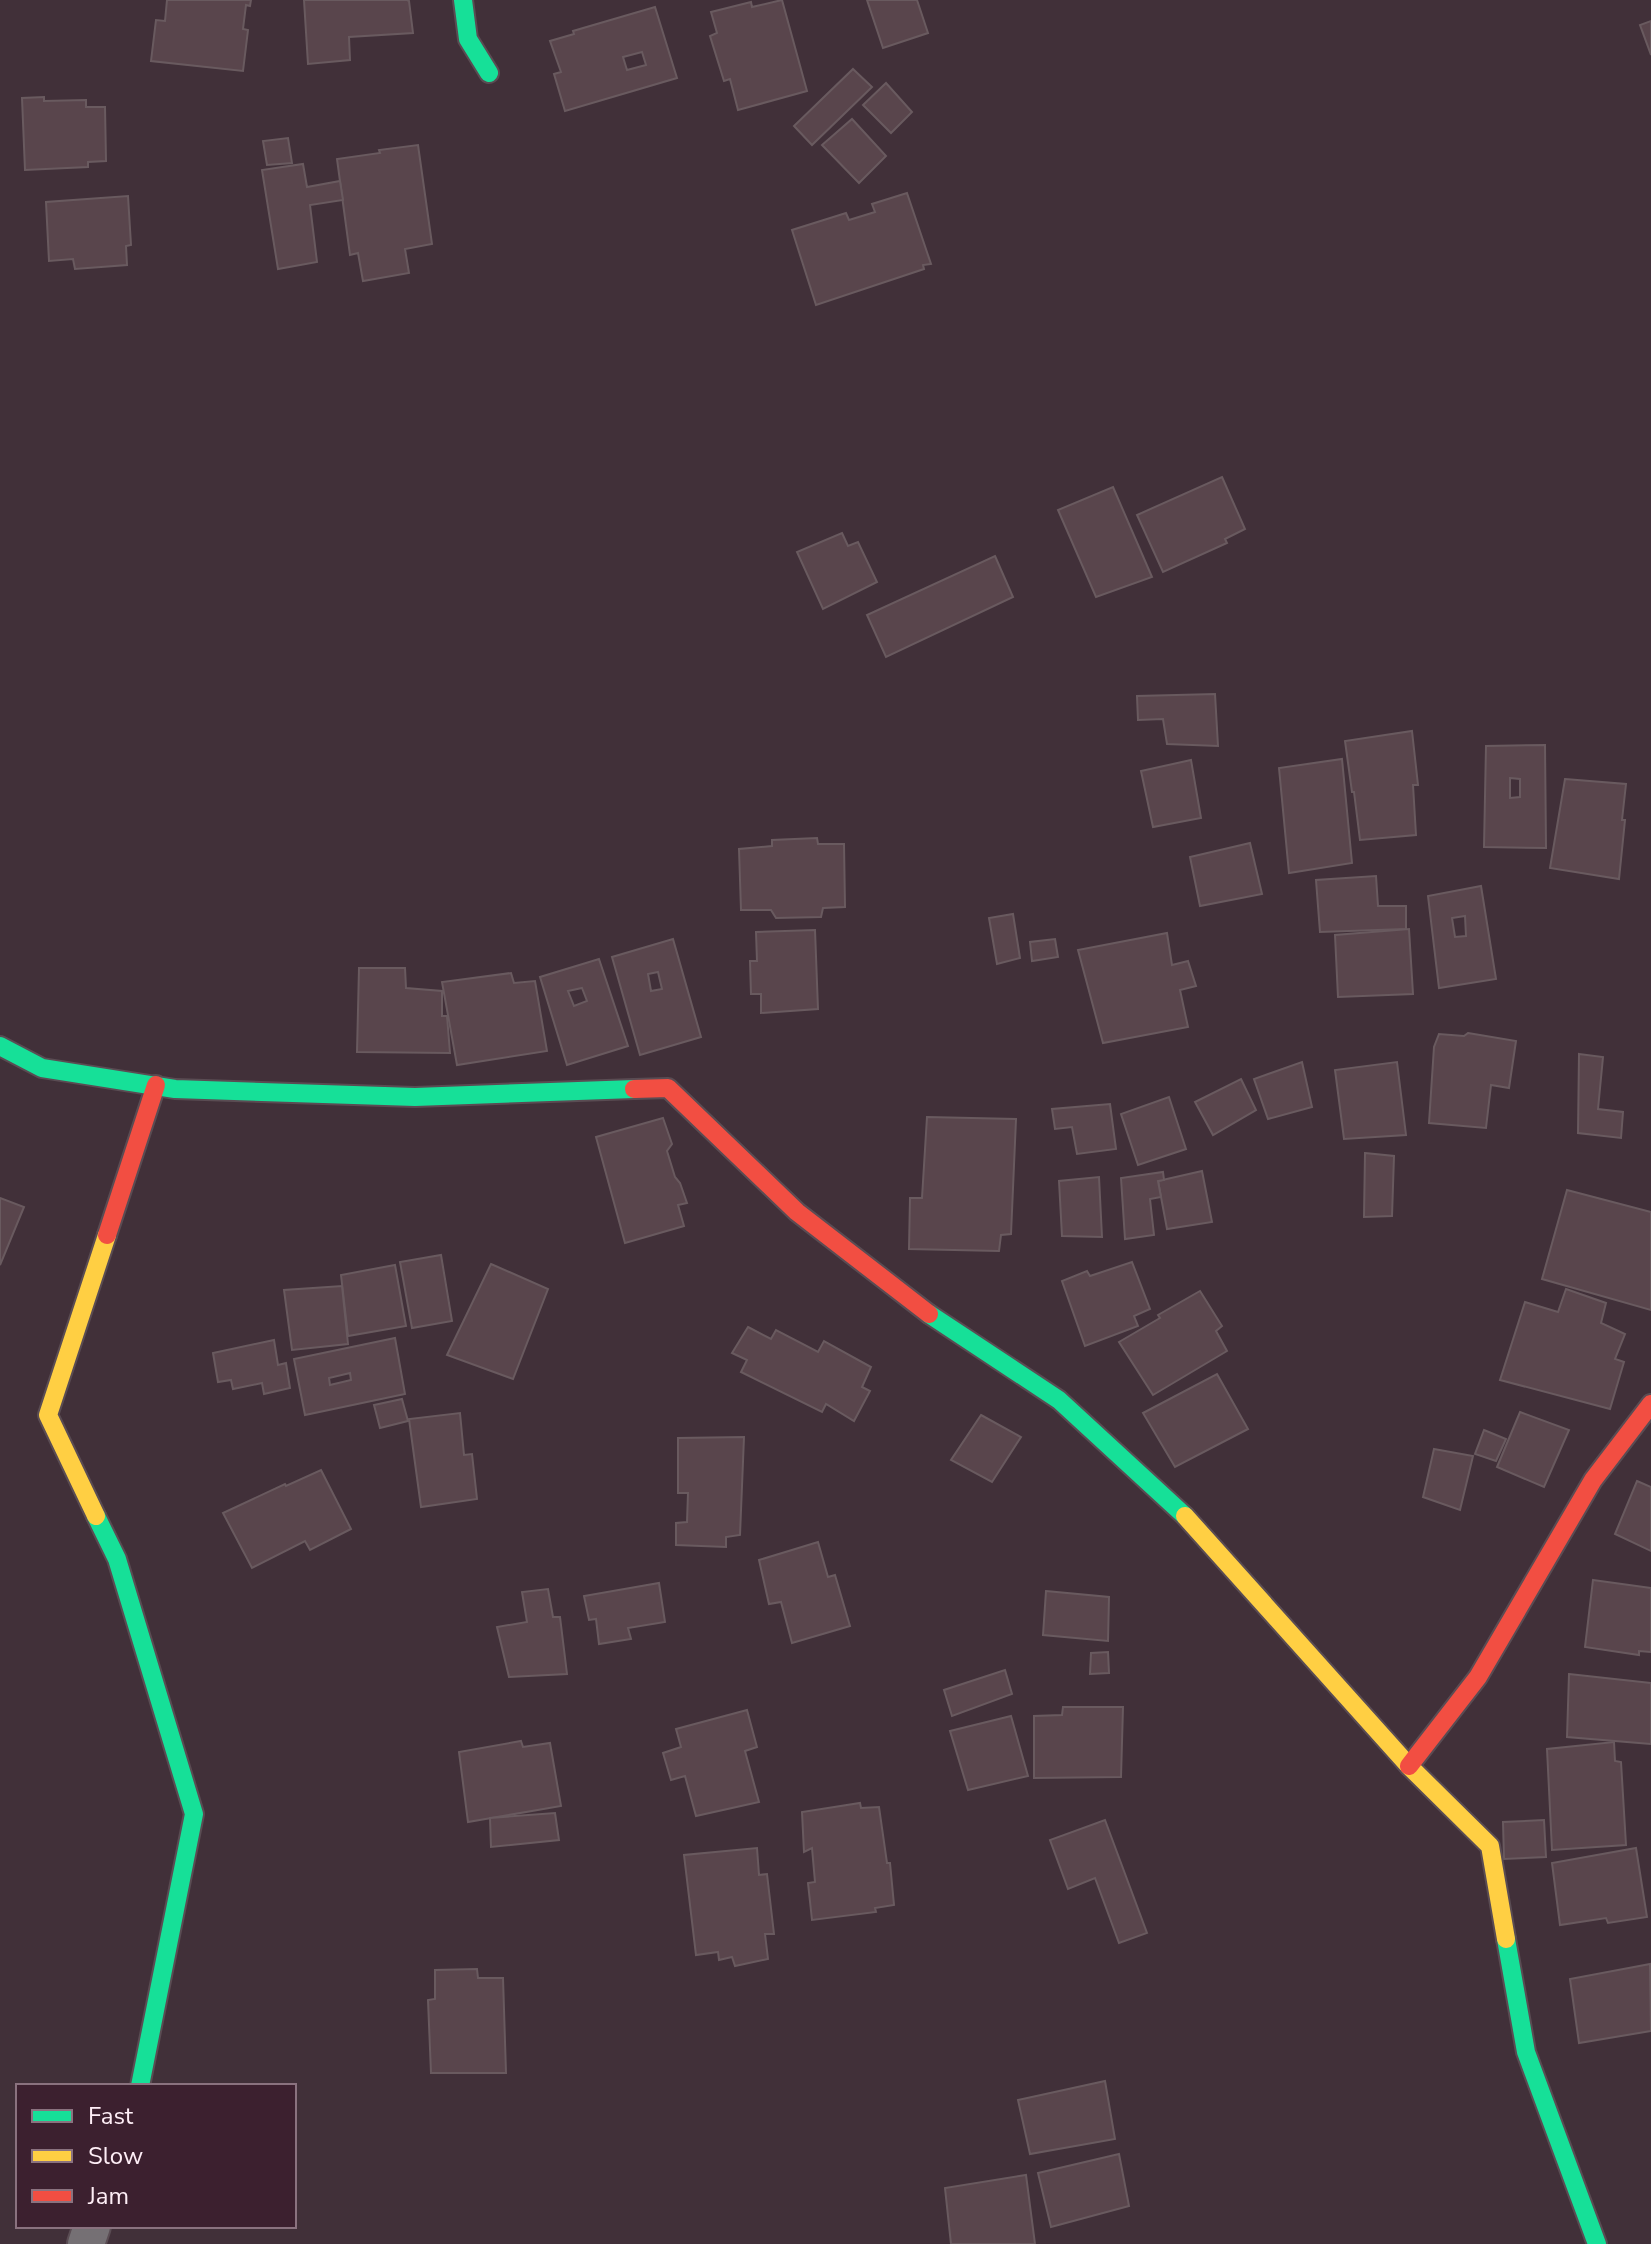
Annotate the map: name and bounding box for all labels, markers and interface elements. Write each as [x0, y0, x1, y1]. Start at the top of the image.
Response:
legend [16, 2084, 296, 2228]
text: Fast [88, 2100, 134, 2132]
text: Slow [88, 2140, 143, 2172]
text: Jam [87, 2180, 129, 2212]

